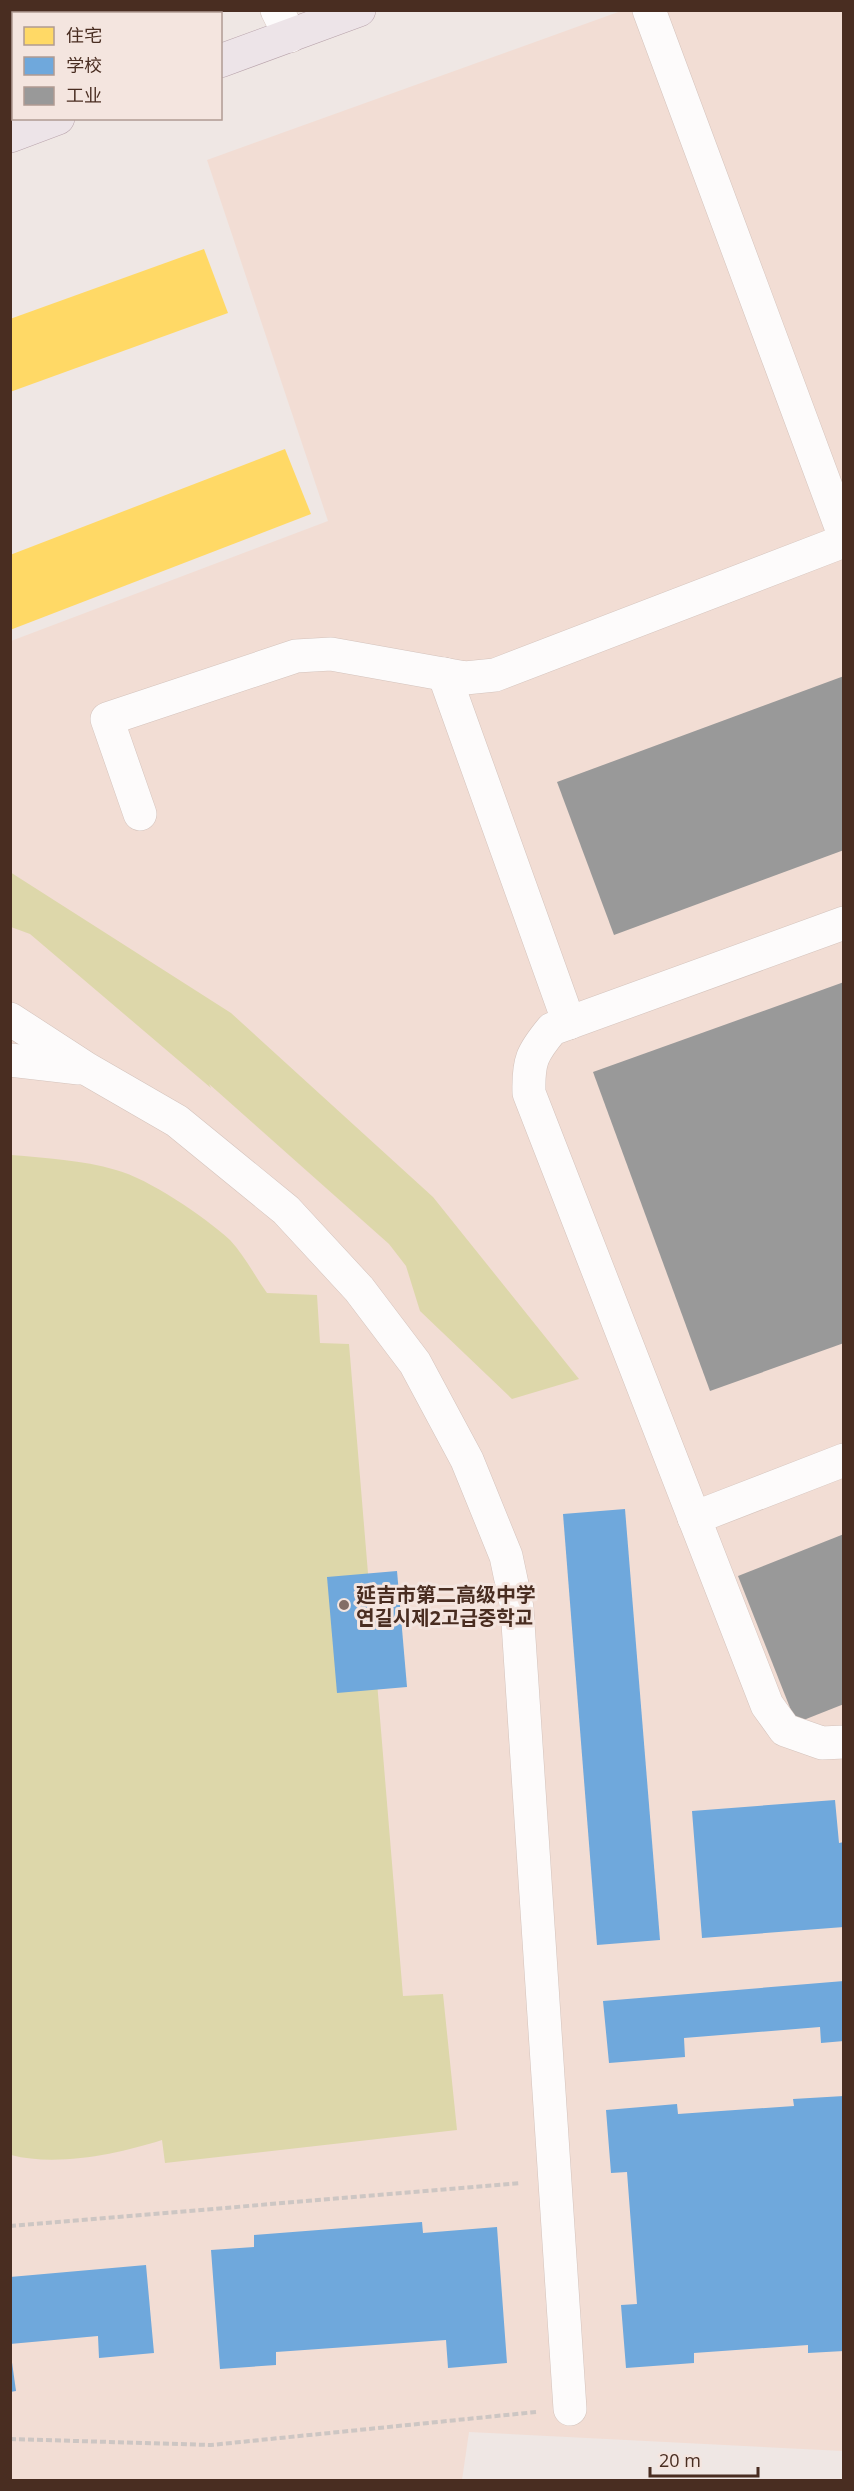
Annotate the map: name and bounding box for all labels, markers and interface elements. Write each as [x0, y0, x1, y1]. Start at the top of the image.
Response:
legend [12, 12, 222, 120]
text: 住宅 [66, 23, 102, 47]
text: 学校 [66, 53, 102, 77]
text: 工业 [66, 83, 102, 107]
place label: 延吉市第二高级中学 연길시제2고급중학교 [356, 1581, 536, 1631]
marker: 延吉市第二高级中学 연길시제2고급중학교 [337, 1598, 351, 1612]
scale bar [650, 2440, 758, 2478]
text: 20 m [659, 2448, 701, 2472]

